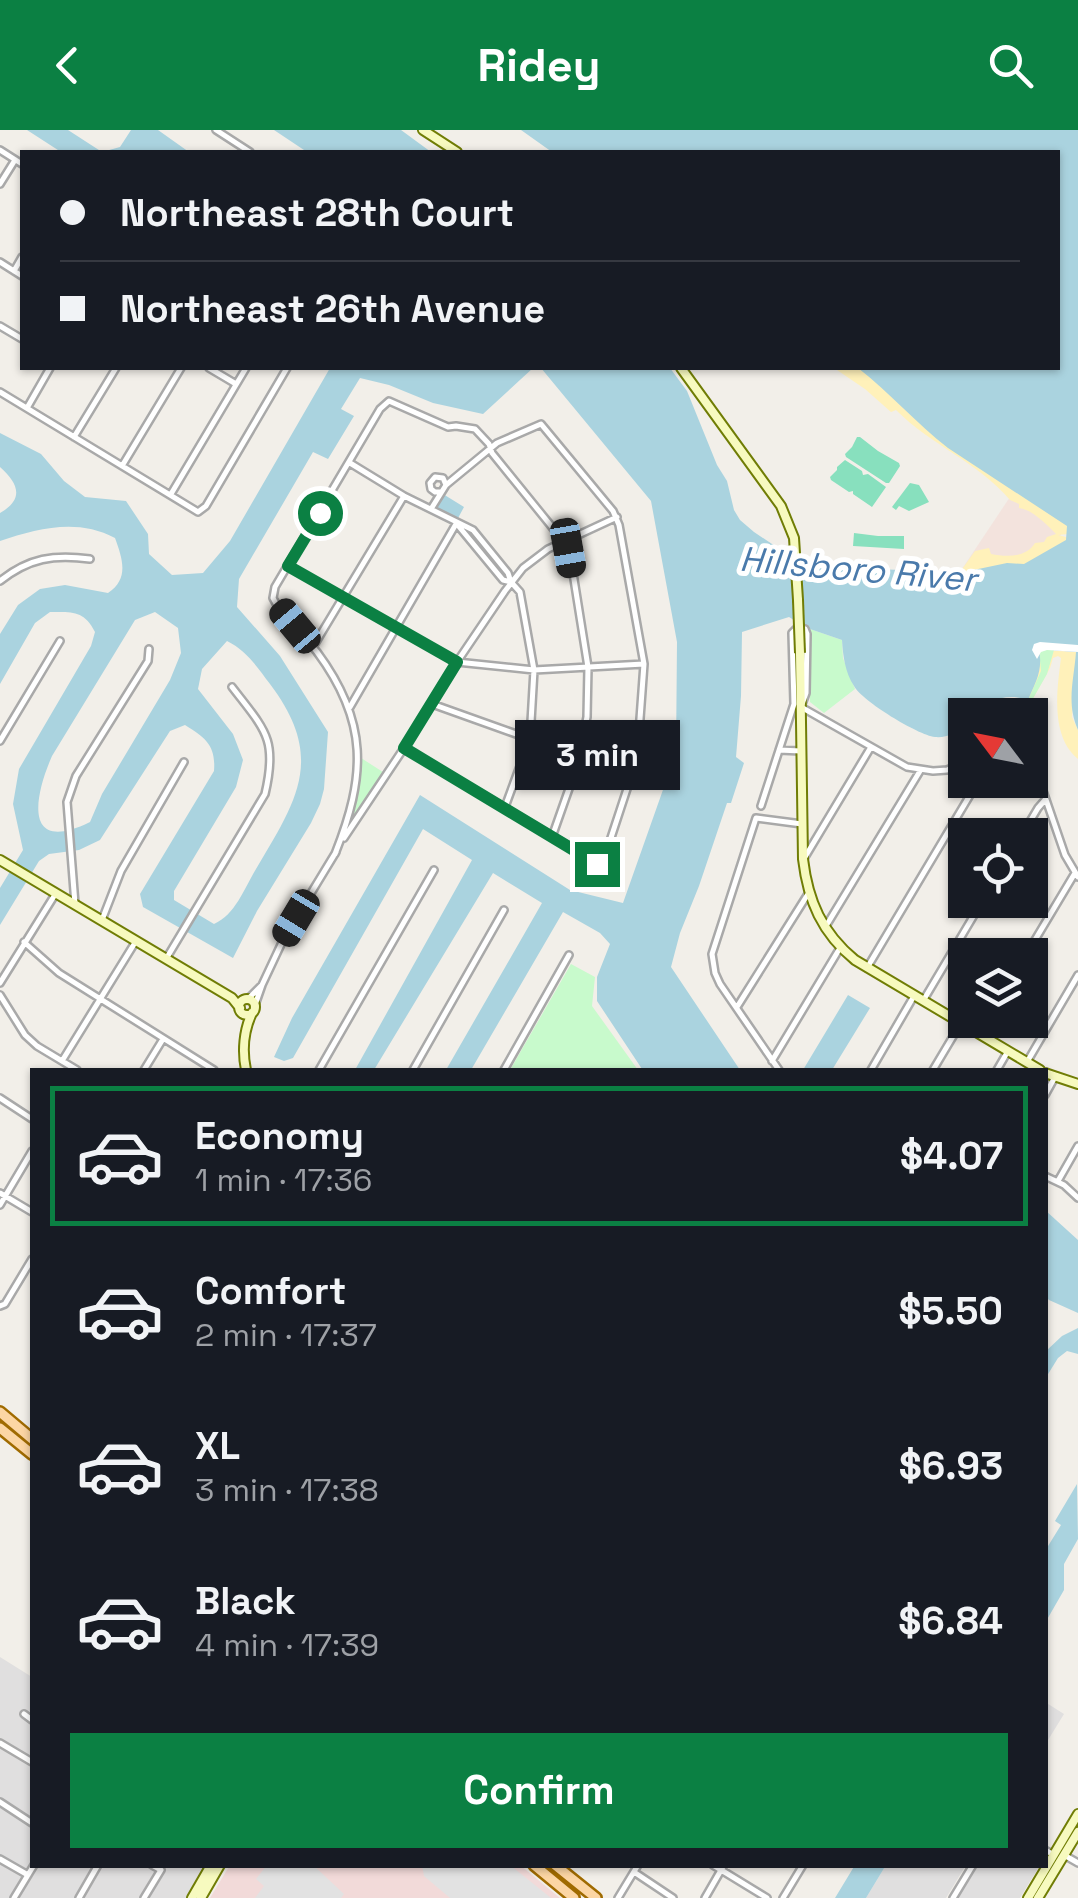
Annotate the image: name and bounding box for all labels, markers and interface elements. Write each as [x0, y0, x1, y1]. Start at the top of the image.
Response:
text: Ridey [478, 37, 600, 94]
icon: back [40, 38, 95, 93]
icon: search [983, 38, 1038, 93]
text: Northeast 28th Court [120, 189, 514, 237]
text: Northeast 26th Avenue [120, 285, 545, 333]
route start [298, 491, 343, 536]
car [548, 516, 588, 580]
water label: Hillsboro River [738, 537, 982, 602]
car [264, 593, 326, 659]
north arrow [948, 698, 1048, 798]
map controls [948, 698, 1048, 1038]
callout: 3 min [514, 719, 680, 789]
text: 3 min [556, 735, 639, 775]
button: locate [948, 818, 1048, 918]
route end [575, 842, 620, 887]
car [268, 885, 324, 951]
button: layers [948, 938, 1048, 1038]
icon: car [75, 1111, 165, 1201]
text: Economy [195, 1112, 364, 1160]
text: $4.07 [900, 1132, 1003, 1180]
text: 1 min · 17:36 [195, 1160, 372, 1200]
icon: car [75, 1266, 165, 1356]
text: Comfort [195, 1267, 346, 1315]
text: $5.50 [898, 1287, 1003, 1335]
text: 2 min · 17:37 [195, 1315, 377, 1355]
icon: car [75, 1421, 165, 1511]
text: XL [195, 1422, 240, 1470]
text: $6.93 [899, 1442, 1003, 1490]
text: 3 min · 17:38 [195, 1470, 379, 1510]
icon: car [75, 1576, 165, 1666]
text: Black [195, 1577, 296, 1625]
text: $6.84 [898, 1597, 1003, 1645]
text: 4 min · 17:39 [195, 1625, 379, 1665]
button: Confirm [70, 1733, 1008, 1848]

